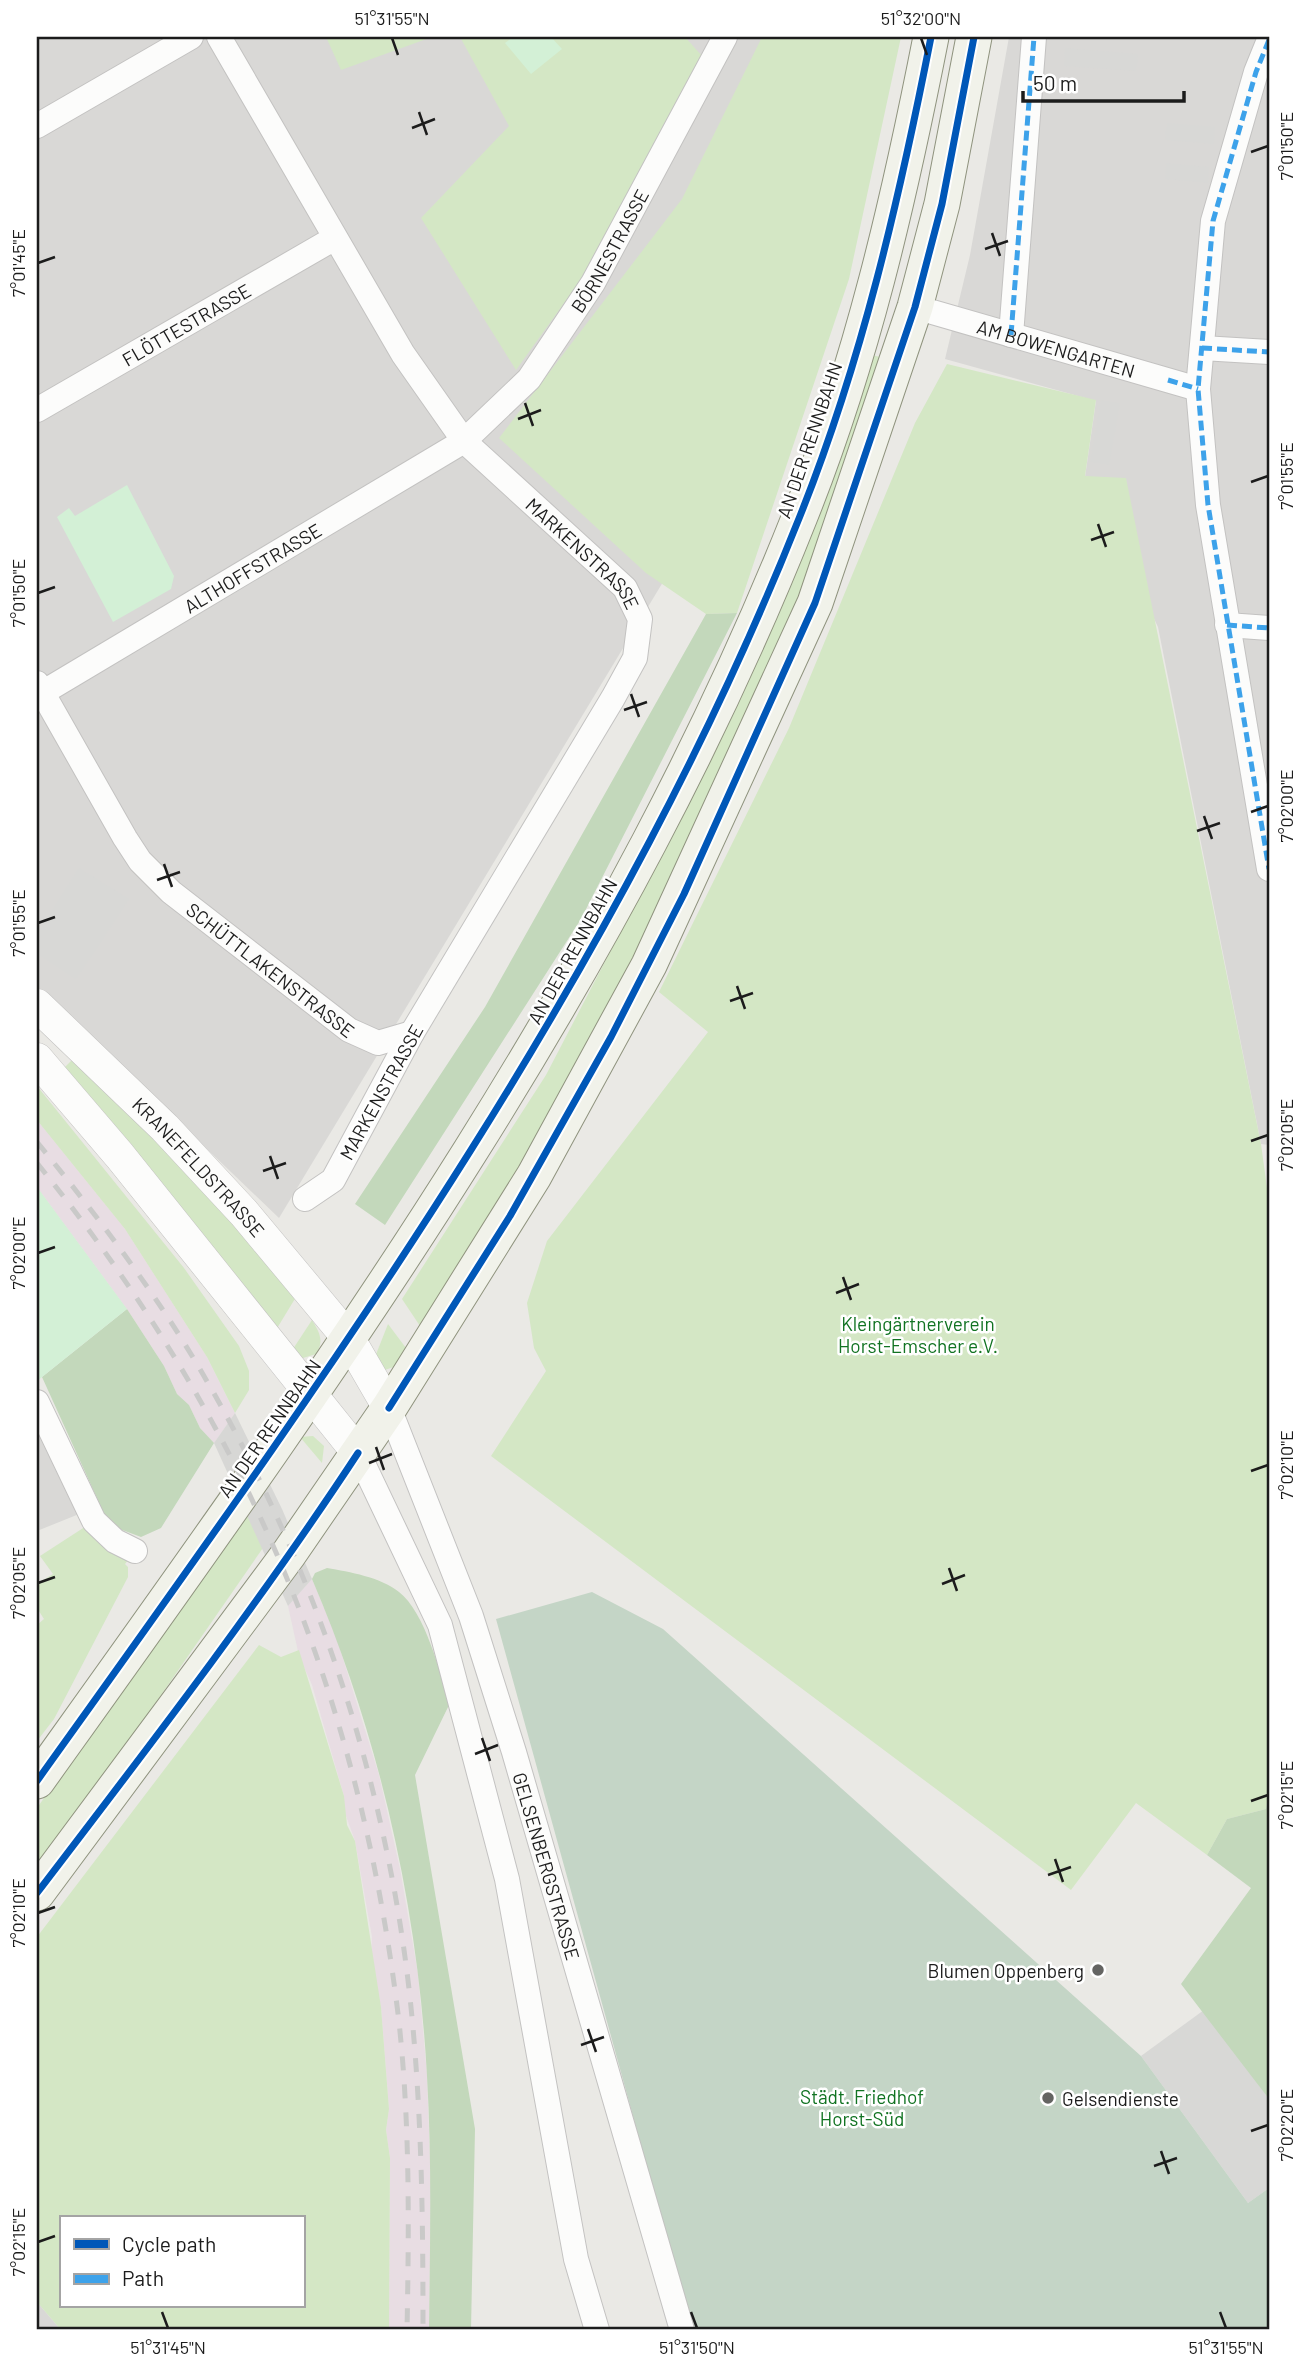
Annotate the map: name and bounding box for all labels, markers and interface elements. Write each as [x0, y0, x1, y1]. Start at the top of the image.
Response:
text: 51°31'55"N [354, 7, 430, 29]
text: 51°32'00"N [881, 7, 961, 29]
scale bar [1023, 60, 1184, 104]
text: 50 m [1033, 70, 1077, 95]
text: 7°01'50"E [1275, 112, 1297, 180]
street label: BÖRNESTRASSE [565, 185, 653, 317]
text: 7°01'45"E [7, 229, 29, 297]
street label: FLÖTTESTRASSE [118, 278, 254, 370]
street label: AM BOWENGARTEN [975, 314, 1138, 382]
street label: AN DER RENNBAHN [772, 359, 846, 521]
text: 7°01'55"E [1275, 442, 1297, 510]
street label: MARKENSTRASSE [522, 492, 645, 613]
street label: ALTHOFFSTRASSE [180, 518, 325, 617]
text: 7°01'50"E [7, 559, 29, 627]
text: 7°02'00"E [1275, 769, 1297, 843]
street label: AN DER RENNBAHN [522, 874, 622, 1028]
text: 7°01'55"E [7, 889, 29, 957]
street label: SCHÜTTLAKENSTRASSE [182, 897, 360, 1042]
street label: MARKENSTRASSE [334, 1020, 428, 1164]
street label: KRANEFELDSTRASSE [128, 1092, 270, 1241]
text: 7°02'05"E [1275, 1099, 1297, 1171]
text: 7°02'00"E [7, 1216, 29, 1290]
park label: Kleingärtnerverein Horst-Emscher e.V. [838, 1312, 998, 1357]
street label: AN DER RENNBAHN [213, 1354, 325, 1502]
text: 7°02'10"E [1275, 1430, 1297, 1500]
text: 7°02'05"E [7, 1547, 29, 1619]
text: 7°02'15"E [1275, 1761, 1297, 1829]
street label: GELSENBERGSTRASSE [509, 1770, 585, 1963]
text: 7°02'10"E [7, 1878, 29, 1948]
place label: Blumen Oppenberg [928, 1959, 1084, 1982]
marker: Blumen Oppenberg [1090, 1962, 1106, 1978]
park label: Städt. Friedhof Horst-Süd [800, 2085, 924, 2130]
place label: Gelsendienste [1062, 2087, 1179, 2110]
text: 7°02'20"E [1275, 2088, 1297, 2162]
marker: Gelsendienste [1040, 2090, 1056, 2106]
text: 7°02'15"E [7, 2208, 29, 2276]
legend [60, 2216, 304, 2308]
text: Cycle path [122, 2231, 216, 2256]
text: Path [122, 2265, 164, 2290]
text: 51°31'45"N [130, 2336, 206, 2358]
text: 51°31'50"N [659, 2336, 735, 2358]
text: 51°31'55"N [1188, 2336, 1264, 2358]

